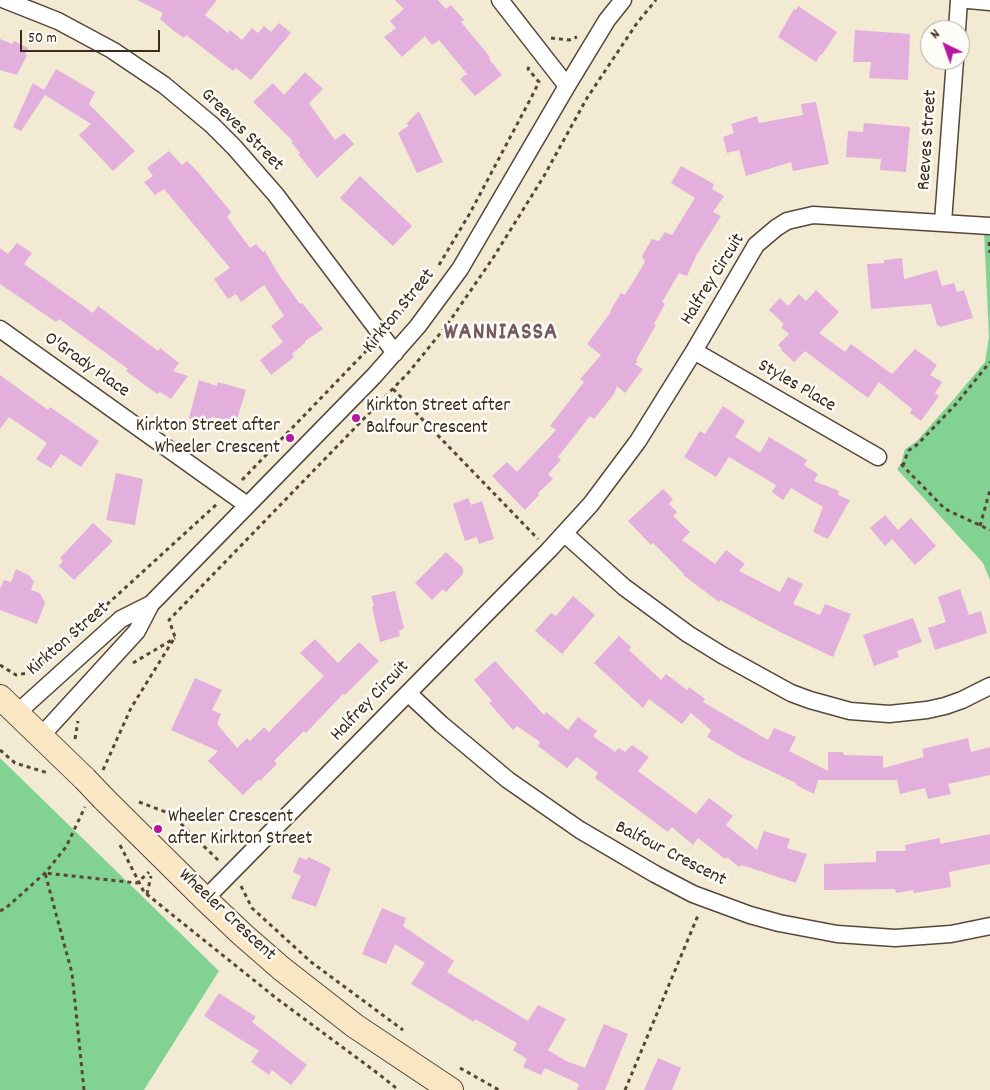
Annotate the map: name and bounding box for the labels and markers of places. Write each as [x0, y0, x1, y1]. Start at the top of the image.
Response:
place label: Kirkton Street after Balfour Crescent [366, 396, 510, 440]
marker: Kirkton Street after Balfour Crescent [350, 412, 362, 424]
place label: Kirkton Street after Wheeler Crescent [136, 416, 280, 460]
marker: Kirkton Street after Wheeler Crescent [284, 432, 296, 444]
place label: Wheeler Crescent after Kirkton Street [168, 807, 312, 851]
marker: Wheeler Crescent after Kirkton Street [152, 823, 164, 835]

